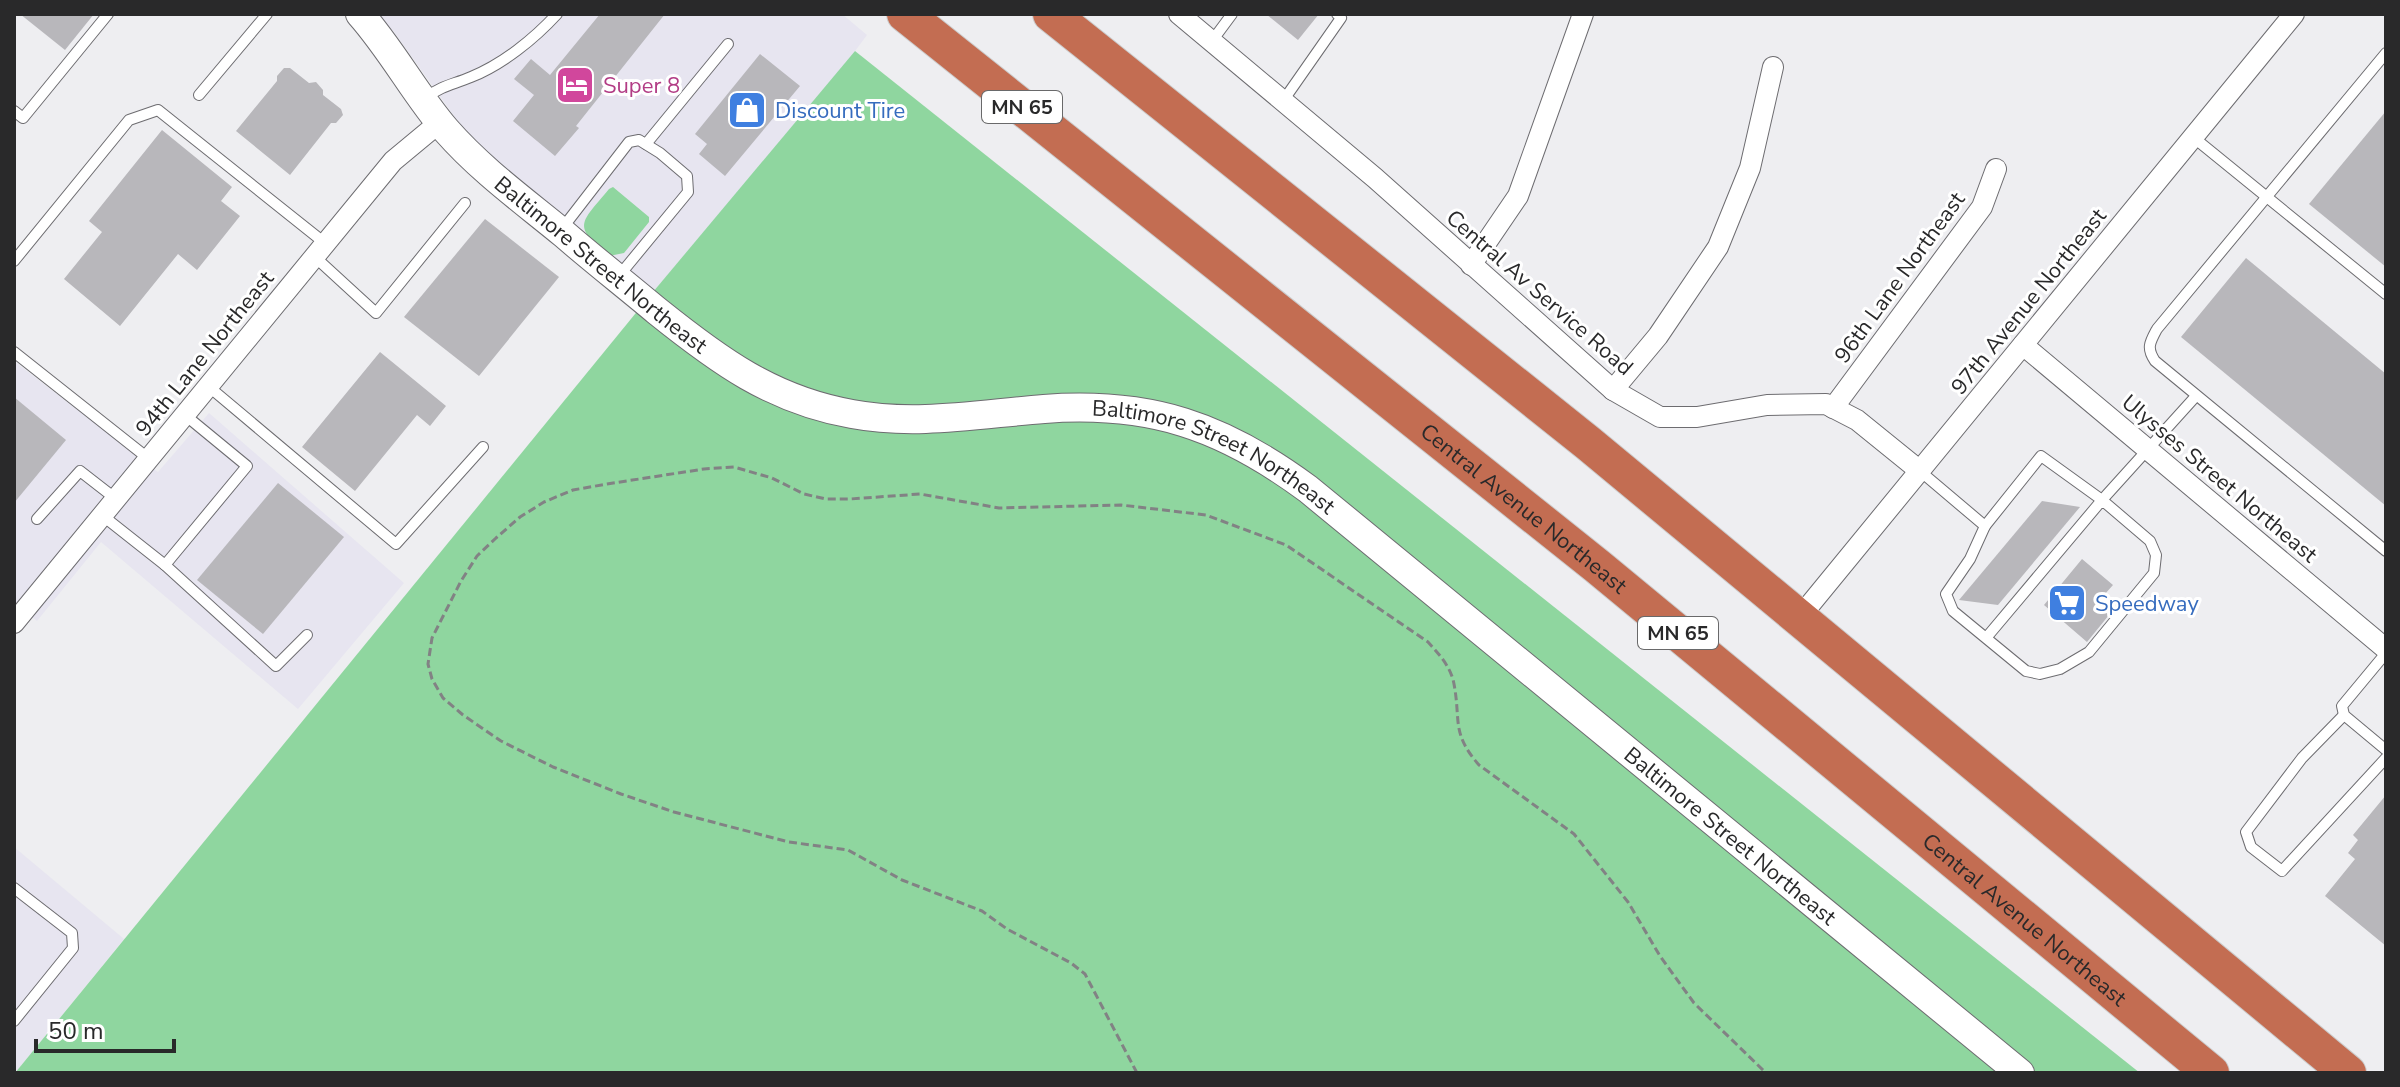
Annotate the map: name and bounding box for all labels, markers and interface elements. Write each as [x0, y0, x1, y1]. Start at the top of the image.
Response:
hotel icon: Super 8 [554, 64, 596, 106]
place label: Super 8 [603, 71, 680, 101]
shop icon: Discount Tire [726, 89, 768, 131]
road number: MN 65 [982, 91, 1062, 123]
place label: Discount Tire [775, 96, 905, 126]
street label: Baltimore Street Northeast [488, 170, 713, 361]
street label: 96th Lane Northeast [1828, 186, 1972, 369]
street label: 97th Avenue Northeast [1944, 202, 2113, 401]
street label: Central Av Service Road [1439, 203, 1639, 382]
street label: 94th Lane Northeast [129, 265, 281, 443]
street label: Ulysses Street Northeast [2115, 388, 2324, 570]
street label: Baltimore Street Northeast [1091, 394, 1342, 522]
street label: Central Avenue Northeast [1414, 417, 1633, 601]
supermarket icon: Speedway [2046, 582, 2088, 624]
place label: Speedway [2095, 589, 2199, 619]
road number: MN 65 [1638, 617, 1718, 649]
street label: Baltimore Street Northeast [1617, 740, 1843, 933]
street label: Central Avenue Northeast [1916, 827, 2133, 1014]
scale bar [36, 1003, 174, 1053]
text: 50 m [48, 1015, 104, 1047]

